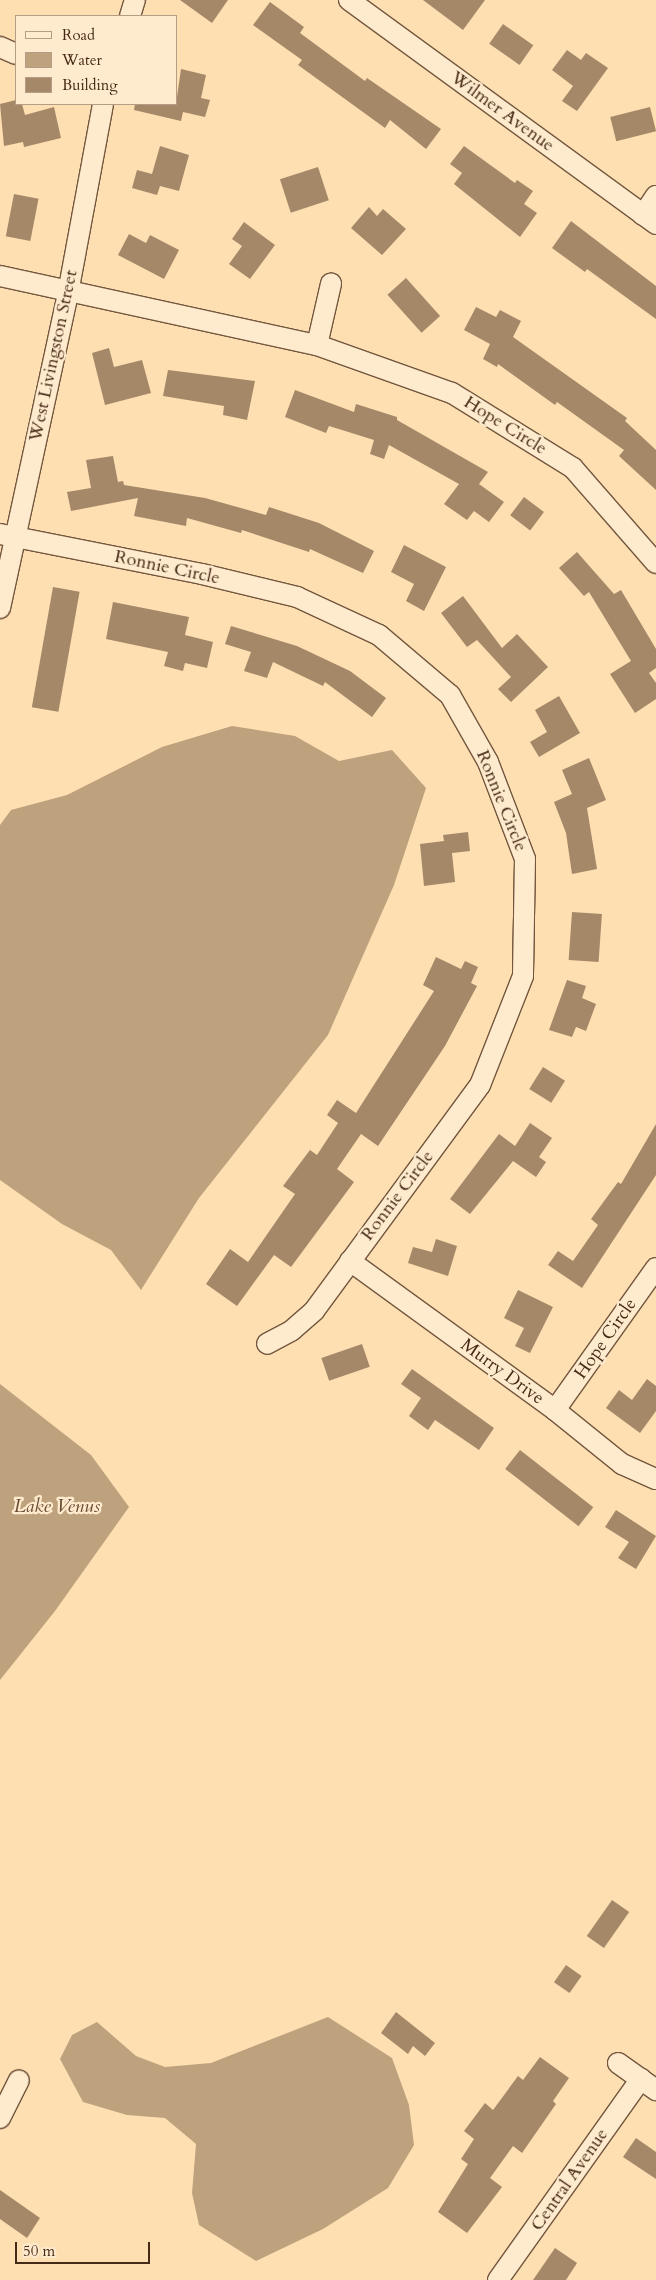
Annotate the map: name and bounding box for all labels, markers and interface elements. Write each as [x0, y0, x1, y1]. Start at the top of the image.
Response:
legend [15, 15, 178, 105]
text: Road [62, 25, 95, 45]
text: Water [62, 50, 102, 70]
street label: Wilmer Avenue [446, 67, 558, 157]
text: Building [62, 75, 118, 95]
street label: West Livingston Street [25, 268, 83, 444]
street label: Hope Circle [460, 392, 550, 460]
street label: Ronnie Circle [112, 546, 222, 590]
street label: Ronnie Circle [471, 747, 531, 855]
street label: Ronnie Circle [357, 1147, 439, 1245]
street label: Hope Circle [570, 1294, 642, 1384]
street label: Murry Drive [456, 1335, 548, 1409]
water label: Lake Venus [14, 1496, 100, 1518]
street label: Central Avenue [527, 2125, 613, 2235]
scale bar [18, 2232, 152, 2264]
text: 50 m [23, 2241, 55, 2261]

